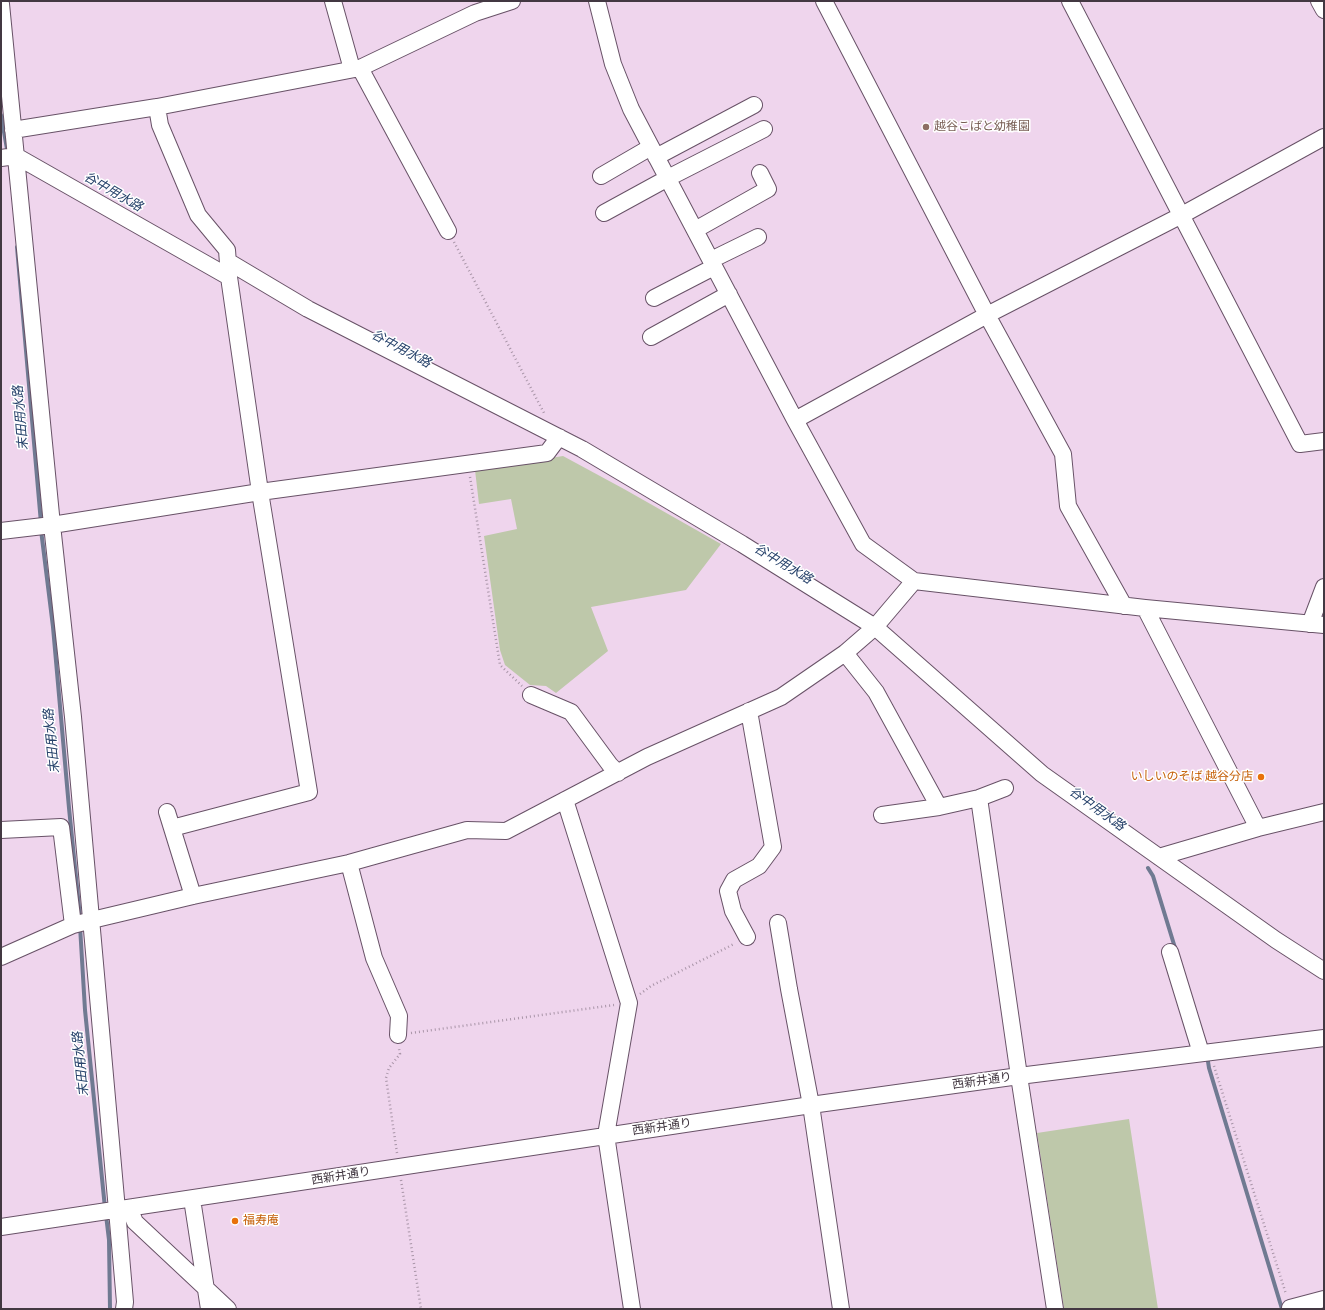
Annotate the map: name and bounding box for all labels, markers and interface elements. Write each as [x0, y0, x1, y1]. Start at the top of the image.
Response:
place label: 越谷こばと幼稚園 [934, 120, 1030, 134]
marker: 越谷こばと幼稚園 [921, 122, 931, 132]
water label: 谷中用水路 [81, 169, 145, 215]
water label: 谷中用水路 [369, 327, 433, 371]
water label: 末田用水路 [10, 385, 32, 451]
water label: 谷中用水路 [751, 541, 815, 587]
water label: 末田用水路 [41, 708, 63, 774]
place label: いしいのそば 越谷分店 [1130, 770, 1253, 784]
marker: いしいのそば 越谷分店 [1256, 772, 1266, 782]
water label: 谷中用水路 [1066, 784, 1128, 834]
water label: 末田用水路 [70, 1031, 92, 1097]
street label: 西新井通り [951, 1070, 1013, 1092]
street label: 西新井通り [631, 1116, 693, 1138]
street label: 西新井通り [310, 1164, 372, 1188]
place label: 福寿庵 [243, 1214, 279, 1228]
marker: 福寿庵 [230, 1216, 240, 1226]

